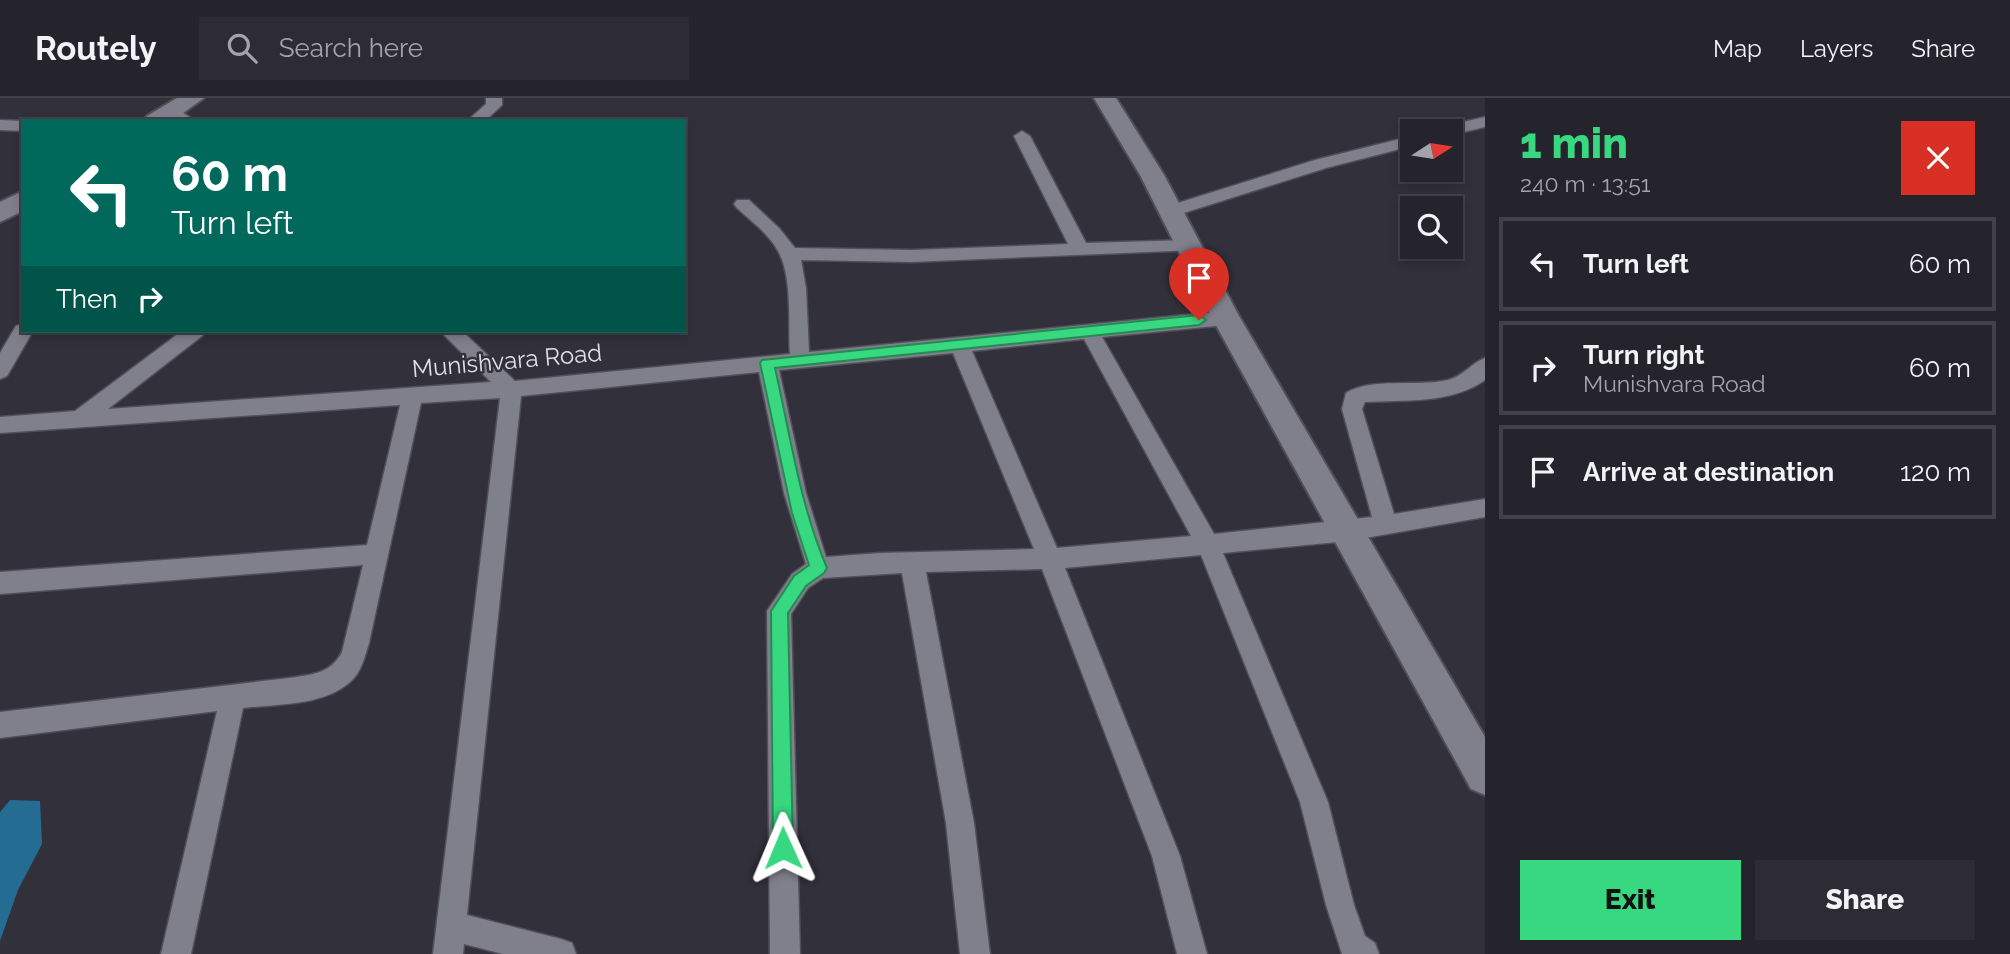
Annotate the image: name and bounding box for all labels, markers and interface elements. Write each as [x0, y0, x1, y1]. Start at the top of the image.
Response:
search box [199, 17, 689, 80]
text: Routely [35, 29, 157, 68]
icon: search [223, 29, 261, 67]
text: Search here [279, 33, 423, 63]
text: Map [1713, 34, 1762, 63]
text: Layers [1800, 34, 1873, 63]
text: Share [1911, 34, 1975, 63]
north arrow [1400, 119, 1463, 182]
map controls [1400, 119, 1463, 259]
text: 1 min [1520, 119, 1628, 168]
button: close [1901, 121, 1975, 195]
text: 60 m [171, 145, 288, 202]
icon: left [56, 147, 147, 238]
text: 240 m · 13:51 [1520, 170, 1651, 197]
button: search [1400, 196, 1463, 259]
text: Turn left [171, 204, 293, 241]
icon: left [1524, 245, 1562, 283]
pin [1169, 248, 1229, 320]
text: Turn left [1583, 249, 1689, 279]
text: 60 m [1909, 249, 1971, 279]
icon: arrive [1180, 259, 1218, 297]
icon: right [131, 280, 169, 318]
text: Then [56, 284, 117, 314]
street label: Munishvara Road [411, 338, 603, 383]
text: Turn right [1583, 340, 1704, 370]
icon: right [1524, 349, 1562, 387]
text: 60 m [1909, 353, 1971, 383]
text: Munishvara Road [1583, 370, 1766, 397]
icon: arrive [1524, 453, 1562, 491]
text: Arrive at destination [1583, 457, 1834, 487]
text: 120 m [1900, 457, 1971, 487]
position arrow [746, 811, 820, 885]
button: Exit [1520, 860, 1741, 940]
button: Share [1755, 860, 1975, 940]

